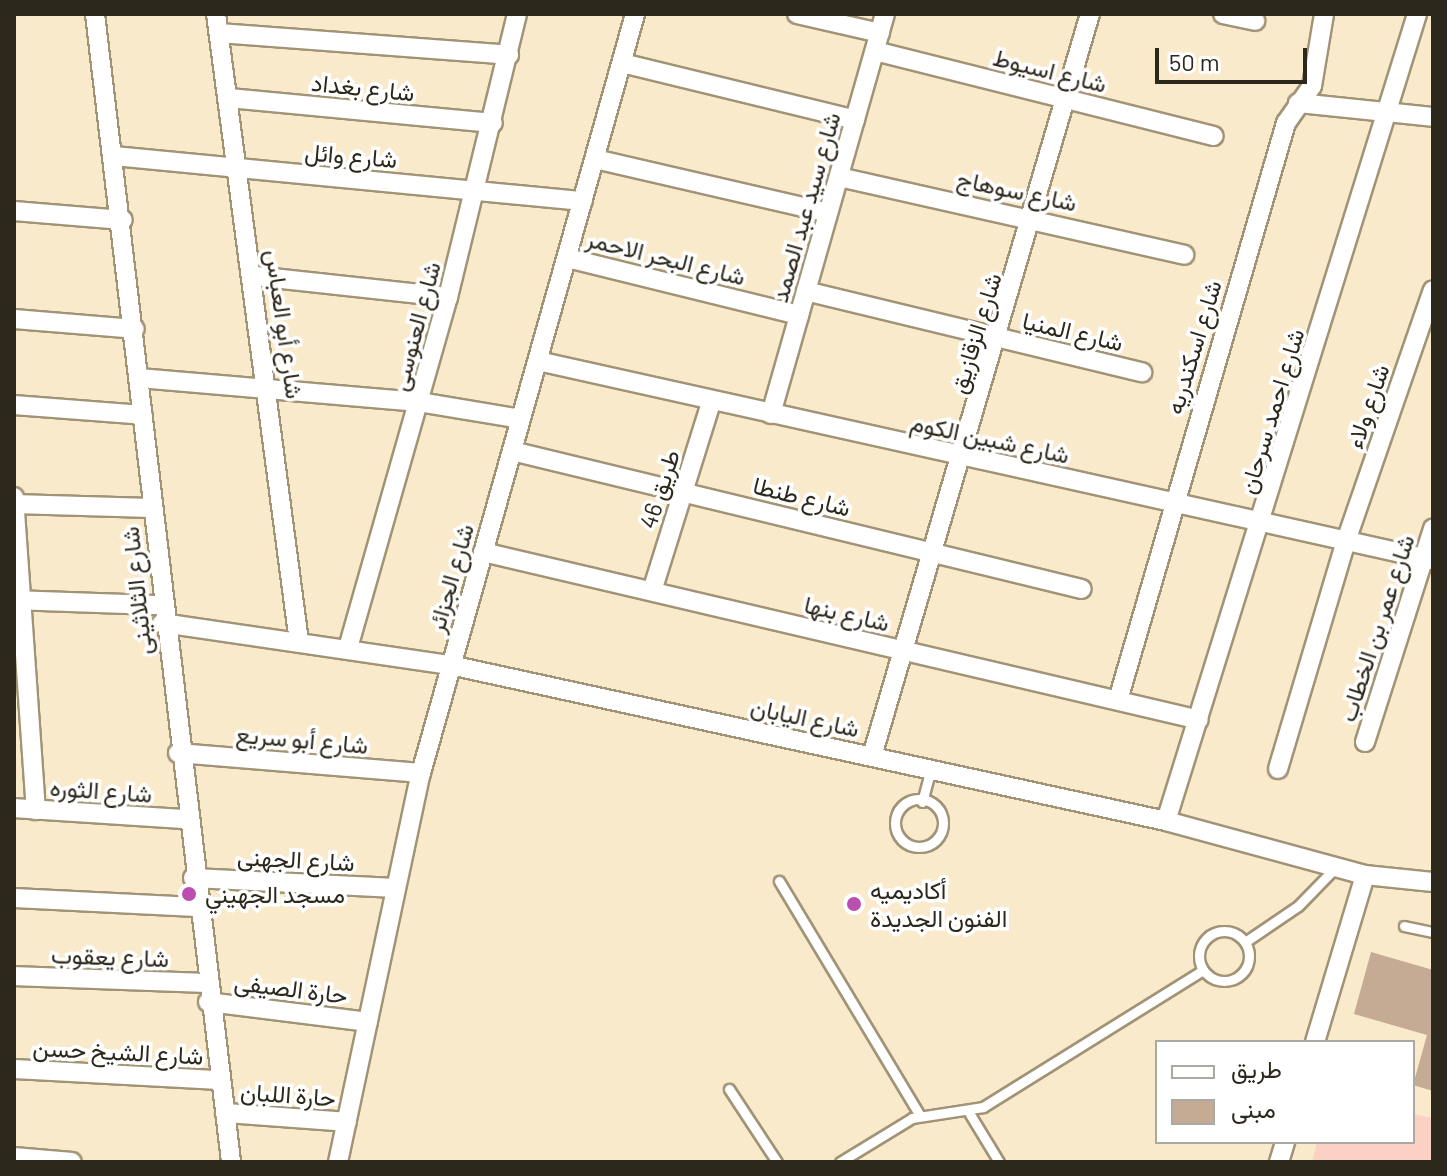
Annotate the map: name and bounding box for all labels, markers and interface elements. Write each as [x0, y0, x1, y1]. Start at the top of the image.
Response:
scale bar [1159, 32, 1311, 82]
street label: شارع اسيوط [990, 42, 1110, 98]
text: 50 m [1169, 47, 1220, 76]
street label: شارع بغداد [310, 67, 416, 107]
street label: شارع سيد عبد الصمد [764, 109, 846, 305]
street label: شارع وائل [304, 137, 398, 173]
street label: شارع سوهاج [954, 163, 1080, 217]
street label: شارع البحر الاحمر [584, 223, 748, 291]
street label: شارع أبو العباس [260, 248, 310, 400]
street label: شارع العنوسى [384, 258, 446, 394]
street label: شارع الزقازيق [943, 269, 1007, 397]
street label: شارع اسكندريه [1159, 276, 1227, 418]
street label: شارع المنيا [1020, 305, 1126, 357]
street label: شارع احمد سرحان [1232, 325, 1310, 497]
street label: شارع ولاء [1339, 360, 1395, 452]
street label: شارع شبين الكوم [908, 407, 1072, 469]
street label: طريق 46 [633, 446, 685, 532]
street label: شارع طنطا [750, 470, 854, 522]
street label: شارع الجزائر [421, 520, 479, 636]
street label: شارع الثلاثينى [115, 525, 157, 657]
street label: شارع عمر بن الخطاب [1332, 531, 1420, 725]
street label: شارع بنها [802, 589, 892, 637]
street label: شارع اليابان [748, 691, 862, 743]
street label: شارع أبو سريع [235, 719, 369, 759]
street label: شارع الثوره [49, 772, 153, 808]
street label: شارع الجهنى [237, 842, 355, 876]
place label: أكاديميه الفنون الجديدة [870, 876, 1007, 932]
place label: مسجد الجهيني [205, 880, 345, 908]
marker: مسجد الجهيني [180, 885, 198, 903]
marker: أكاديميه الفنون الجديدة [845, 895, 863, 913]
street label: شارع يعقوب [51, 940, 169, 972]
street label: حارة الصيفى [233, 967, 349, 1009]
street label: شارع الشيخ حسن [32, 1032, 204, 1070]
legend [1155, 1040, 1415, 1144]
text: طريق [1231, 1054, 1282, 1083]
street label: حارة اللبان [239, 1076, 337, 1112]
text: مبنى [1231, 1094, 1276, 1123]

